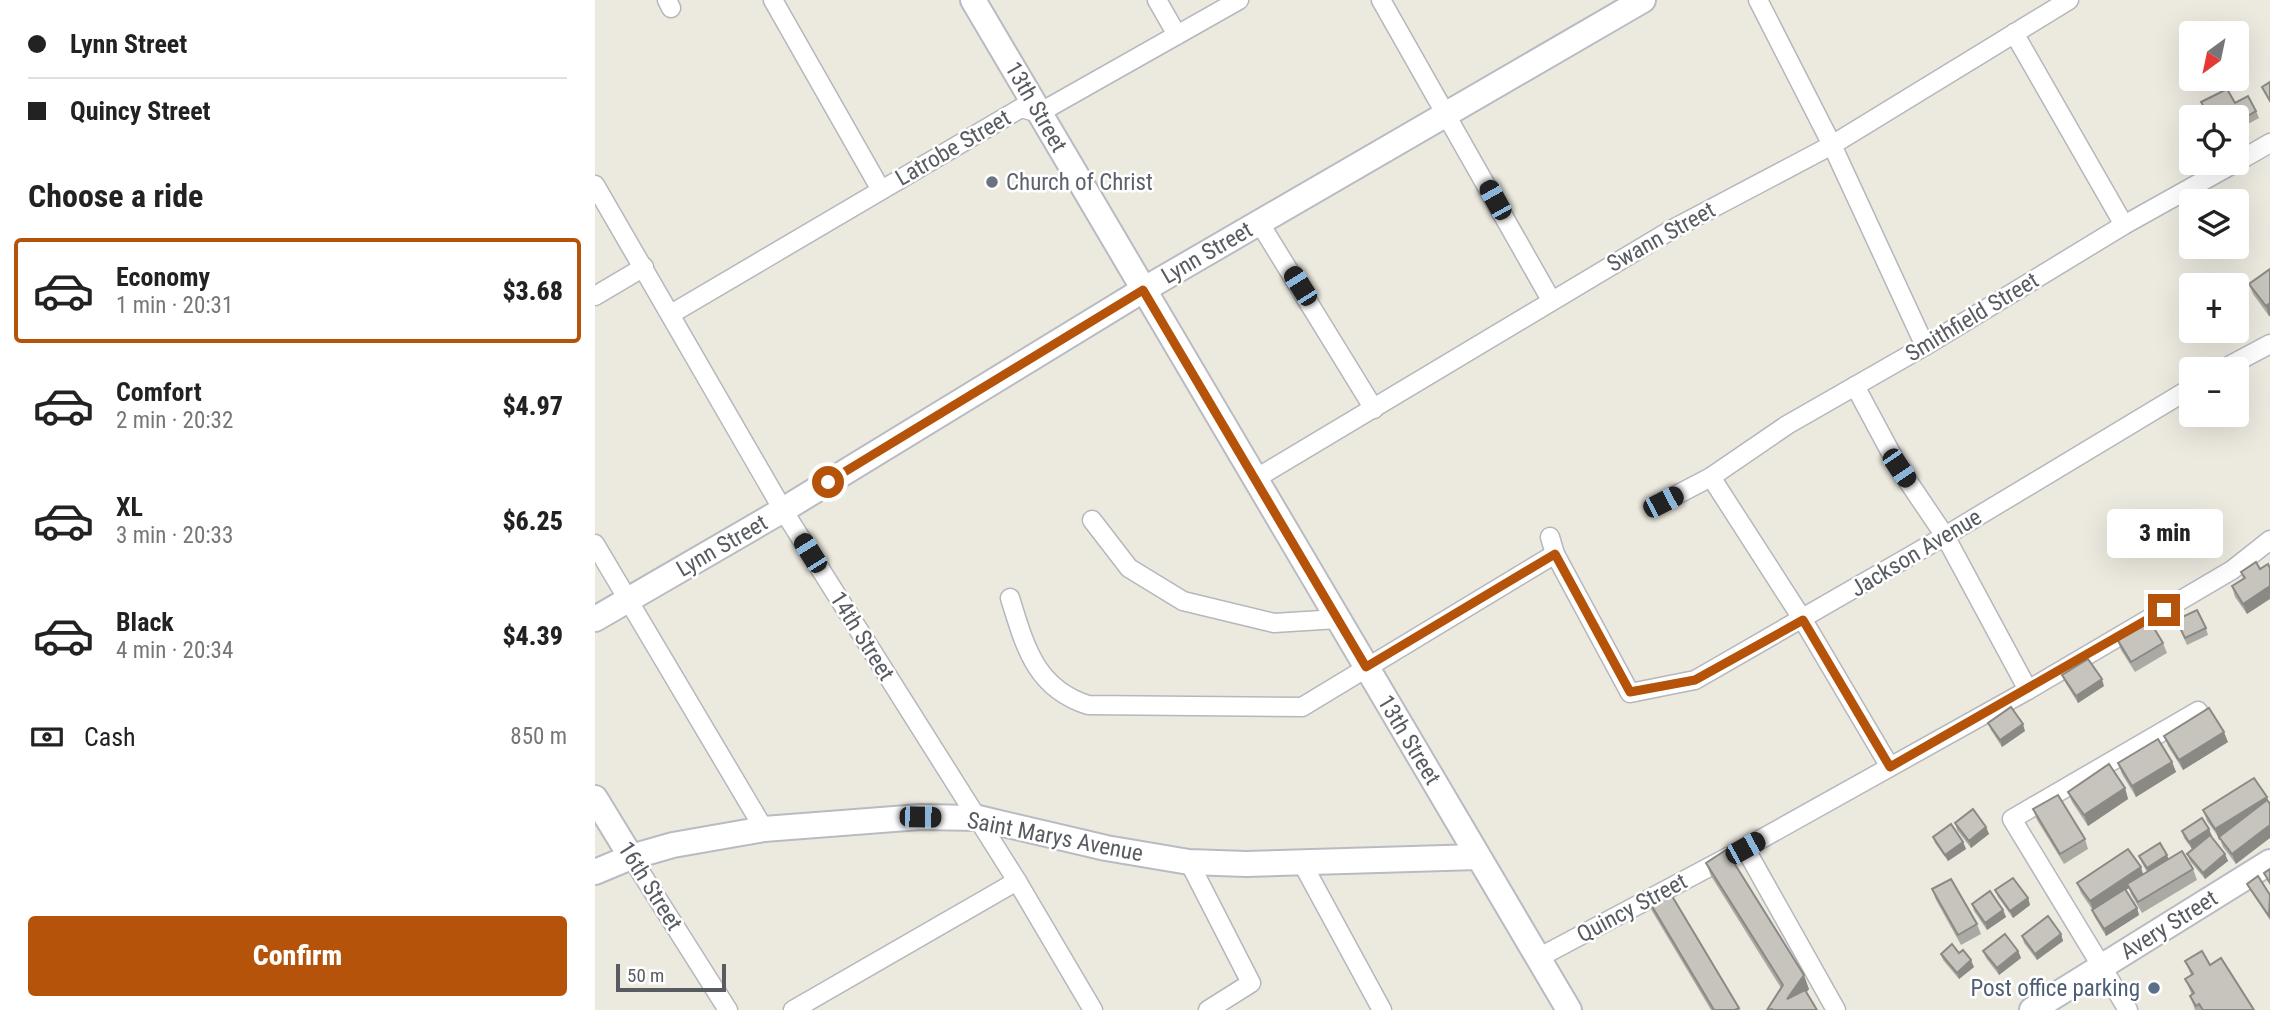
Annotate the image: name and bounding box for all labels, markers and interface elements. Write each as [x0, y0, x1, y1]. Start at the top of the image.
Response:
north arrow [2179, 21, 2249, 91]
map controls [2179, 21, 2249, 427]
text: Lynn Street [70, 29, 187, 59]
street label: 13th Street [999, 57, 1073, 157]
text: Quincy Street [70, 96, 211, 126]
street label: Latrobe Street [891, 104, 1015, 192]
button: locate [2179, 105, 2249, 175]
place label: Church of Christ [1006, 169, 1153, 196]
marker: Church of Christ [984, 174, 1000, 190]
text: Choose a ride [28, 177, 203, 215]
car [1476, 177, 1515, 223]
button: layers [2179, 189, 2249, 259]
street label: Swann Street [1602, 196, 1720, 278]
street label: Lynn Street [1157, 216, 1257, 290]
icon: car [32, 259, 95, 322]
text: Economy [116, 262, 210, 292]
car [1280, 263, 1321, 309]
street label: Smithfield Street [1901, 267, 2043, 367]
button: + [2179, 273, 2249, 343]
text: $3.68 [502, 276, 563, 306]
text: 1 min · 20:31 [116, 292, 233, 319]
button: − [2179, 357, 2249, 427]
icon: car [32, 374, 95, 437]
text: Comfort [116, 377, 202, 407]
text: $4.97 [502, 391, 563, 421]
text: 2 min · 20:32 [116, 407, 233, 434]
car [1879, 445, 1920, 491]
route start [812, 466, 844, 498]
car [1640, 483, 1687, 521]
icon: car [32, 489, 95, 552]
text: XL [116, 492, 143, 522]
street label: Jackson Avenue [1846, 503, 1986, 603]
text: $6.25 [502, 506, 563, 536]
callout: 3 min [2106, 508, 2222, 558]
street label: Lynn Street [672, 509, 772, 583]
text: 3 min [2139, 520, 2191, 547]
text: 3 min · 20:33 [116, 522, 233, 549]
car [790, 530, 831, 576]
street label: 14th Street [824, 587, 900, 685]
route end [2148, 594, 2180, 626]
icon: car [32, 604, 95, 667]
text: Black [116, 607, 174, 637]
text: $4.39 [502, 621, 563, 651]
text: 4 min · 20:34 [116, 637, 233, 664]
street label: 13th Street [1372, 690, 1446, 790]
icon: cash [28, 718, 66, 756]
text: Cash [84, 722, 136, 752]
text: 850 m [510, 723, 567, 750]
car [899, 806, 942, 828]
street label: Saint Marys Avenue [965, 807, 1145, 867]
car [1722, 829, 1769, 867]
street label: 16th Street [612, 837, 688, 935]
street label: Quincy Street [1572, 868, 1692, 948]
street label: Avery Street [2116, 885, 2222, 965]
button: Confirm [28, 916, 567, 996]
scale bar [616, 961, 726, 993]
text: 50 m [627, 964, 664, 987]
place label: Post office parking [1970, 975, 2140, 1002]
marker: Post office parking [2146, 980, 2162, 996]

